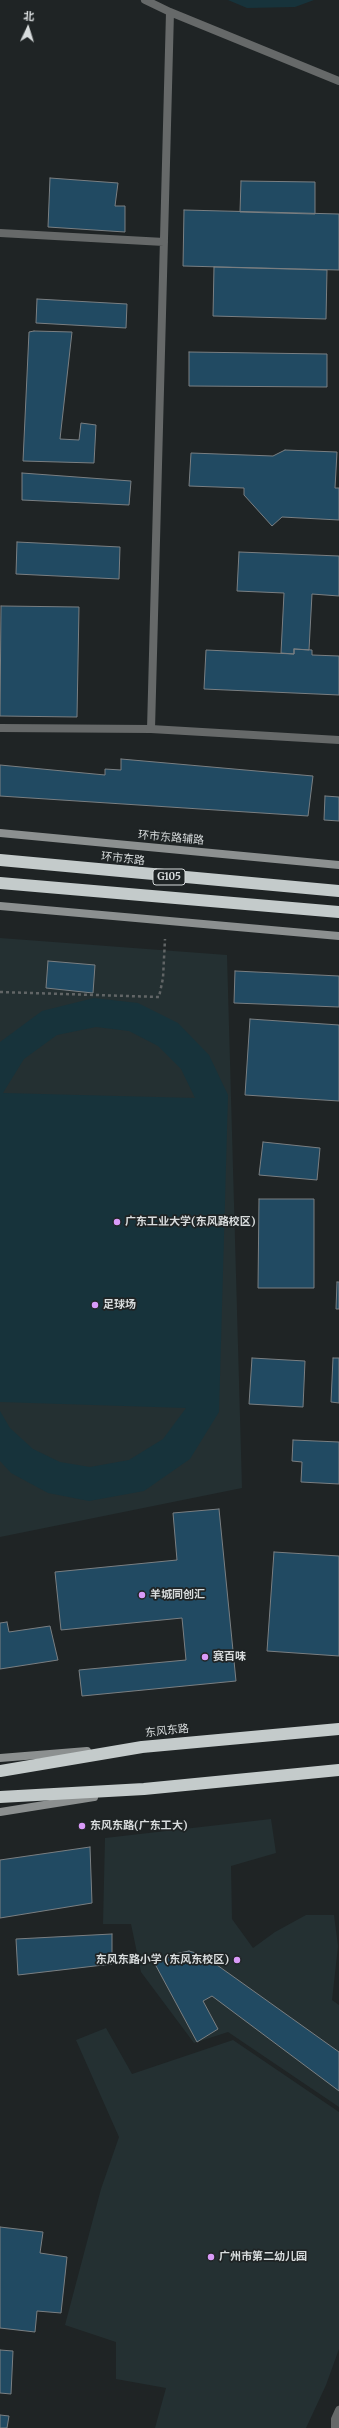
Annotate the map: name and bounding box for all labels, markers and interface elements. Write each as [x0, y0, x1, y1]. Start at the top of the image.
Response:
north arrow [8, 8, 48, 48]
text: 北 [23, 9, 35, 23]
street label: 环市东路辅路 [138, 829, 204, 847]
street label: 环市东路 [100, 850, 146, 868]
road number: G105 [153, 869, 185, 885]
place label: 广东工业大学(东风路校区) [125, 1215, 256, 1229]
marker: 广东工业大学(东风路校区) [112, 1217, 122, 1227]
place label: 足球场 [103, 1298, 136, 1312]
marker: 足球场 [90, 1300, 100, 1310]
place label: 羊城同创汇 [150, 1588, 205, 1602]
marker: 羊城同创汇 [137, 1590, 147, 1600]
place label: 赛百味 [213, 1650, 246, 1664]
marker: 赛百味 [200, 1652, 210, 1662]
street label: 东风东路 [144, 1722, 190, 1740]
place label: 东风东路(广东工大) [90, 1819, 188, 1833]
marker: 东风东路(广东工大) [77, 1821, 87, 1831]
place label: 东风东路小学 (东风东校区) [96, 1953, 229, 1967]
marker: 东风东路小学 (东风东校区) [232, 1955, 242, 1965]
place label: 广州市第二幼儿园 [219, 2250, 307, 2264]
marker: 广州市第二幼儿园 [206, 2252, 216, 2262]

